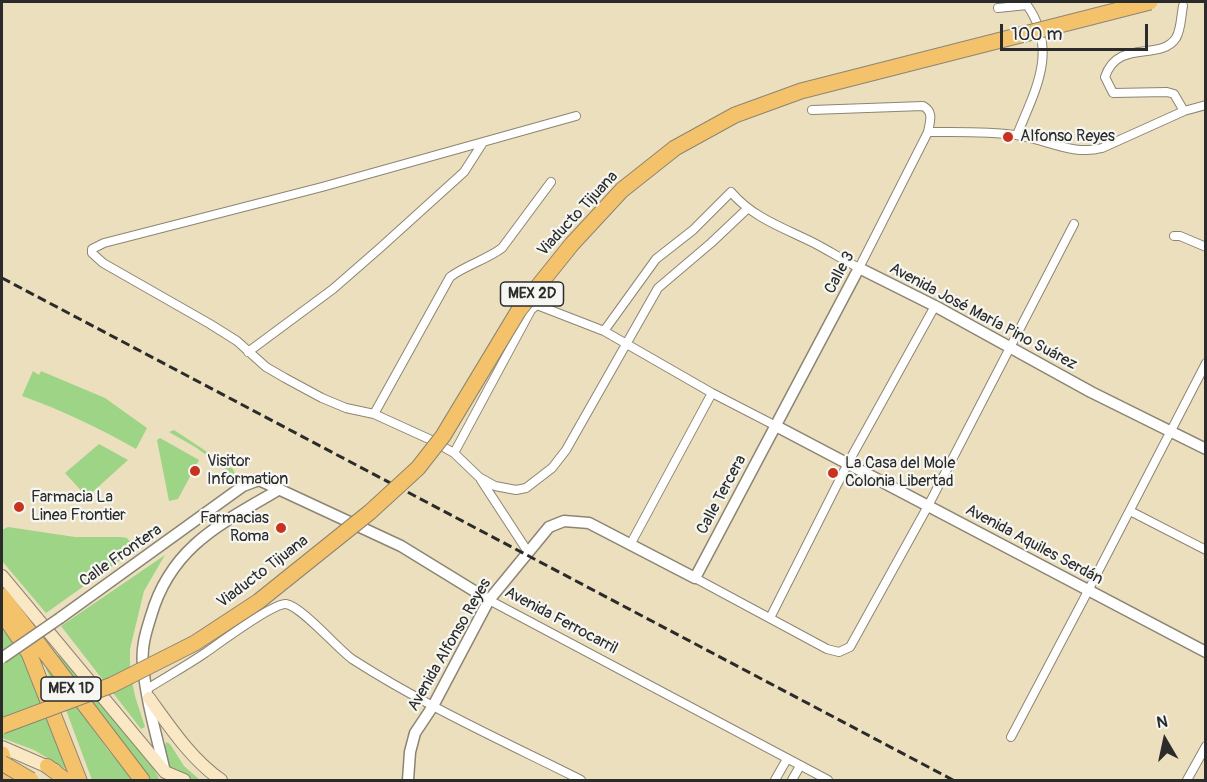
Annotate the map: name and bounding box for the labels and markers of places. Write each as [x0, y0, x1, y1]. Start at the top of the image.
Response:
place label: Alfonso Reyes [1020, 127, 1115, 147]
marker: Alfonso Reyes [1001, 130, 1015, 144]
place label: Visitor Information [207, 452, 288, 490]
place label: La Casa del Mole Colonia Libertad [845, 454, 955, 492]
marker: Visitor Information [188, 464, 202, 478]
marker: La Casa del Mole Colonia Libertad [826, 466, 840, 480]
place label: Farmacia La Linea Frontier [31, 488, 126, 526]
marker: Farmacia La Linea Frontier [12, 500, 26, 514]
place label: Farmacias Roma [200, 509, 269, 547]
marker: Farmacias Roma [274, 521, 288, 535]

